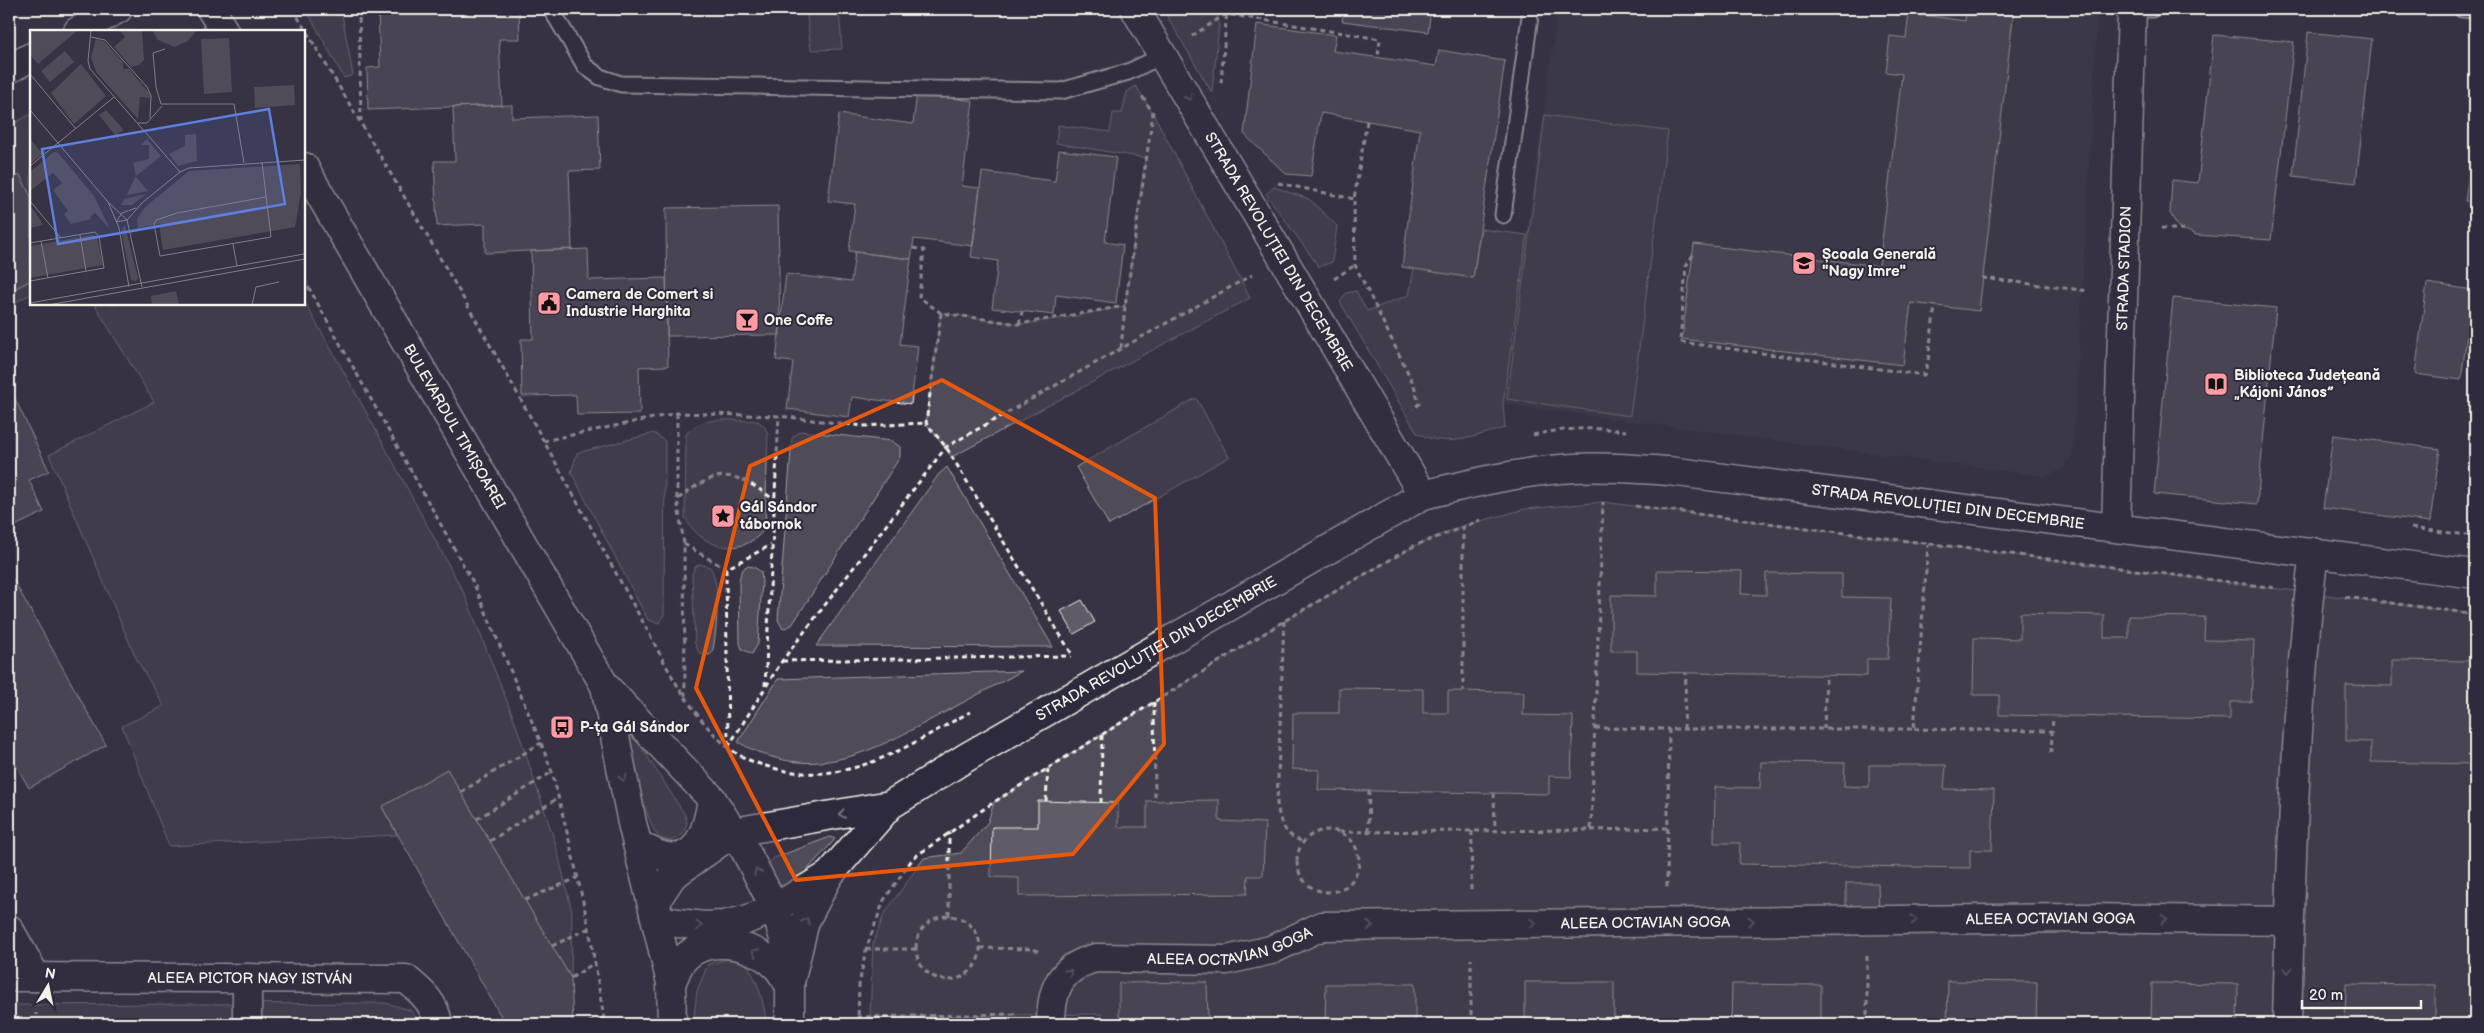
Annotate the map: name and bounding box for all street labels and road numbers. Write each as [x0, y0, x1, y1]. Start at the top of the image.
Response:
street label: STRADA REVOLUȚIEI DIN DECEMBRIE [1201, 129, 1357, 375]
street label: STRADA STADION [2113, 205, 2135, 331]
street label: BULEVARDUL TIMIȘOAREI [399, 341, 510, 513]
street label: STRADA REVOLUȚIEI DIN DECEMBRIE [1811, 480, 2086, 534]
street label: STRADA REVOLUȚIEI DIN DECEMBRIE [1032, 572, 1280, 725]
street label: ALEEA OCTAVIAN GOGA [1966, 908, 2136, 929]
street label: ALEEA OCTAVIAN GOGA [1561, 912, 1731, 933]
street label: ALEEA OCTAVIAN GOGA [1147, 922, 1316, 970]
street label: ALEEA PICTOR NAGY ISTVÁN [147, 968, 353, 988]

